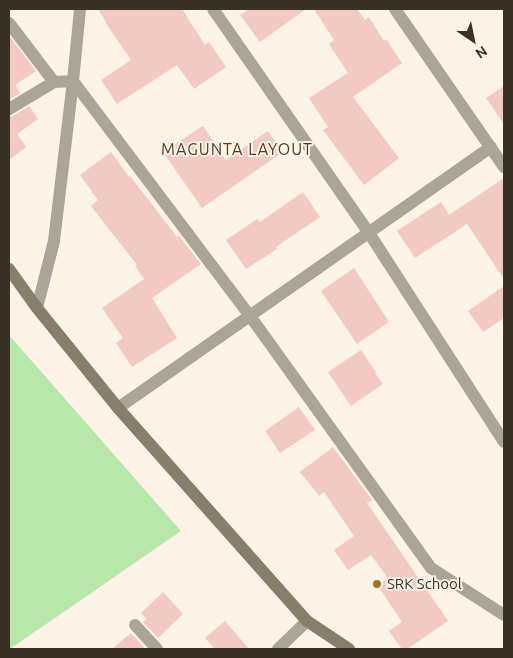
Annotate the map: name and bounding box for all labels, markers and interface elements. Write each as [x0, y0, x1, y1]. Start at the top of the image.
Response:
north arrow [448, 15, 498, 65]
text: N [473, 43, 490, 62]
district label: MAGUNTA LAYOUT [159, 140, 315, 160]
place label: SRK School [387, 575, 462, 593]
marker: SRK School [371, 578, 383, 590]

